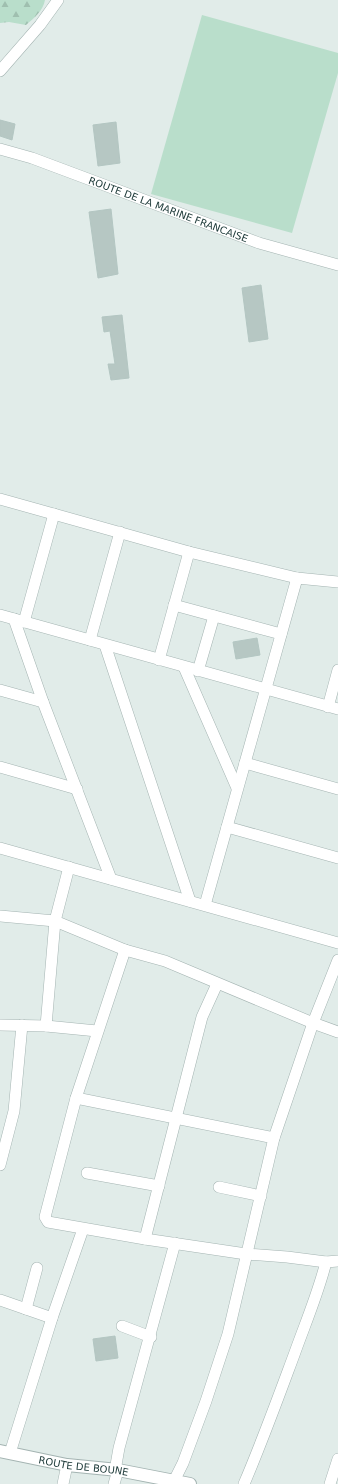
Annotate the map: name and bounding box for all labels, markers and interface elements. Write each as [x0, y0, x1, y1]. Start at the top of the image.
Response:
street label: ROUTE DE LA MARINE FRANCAISE [87, 175, 250, 244]
street label: ROUTE DE BOUNE [38, 1454, 129, 1478]

